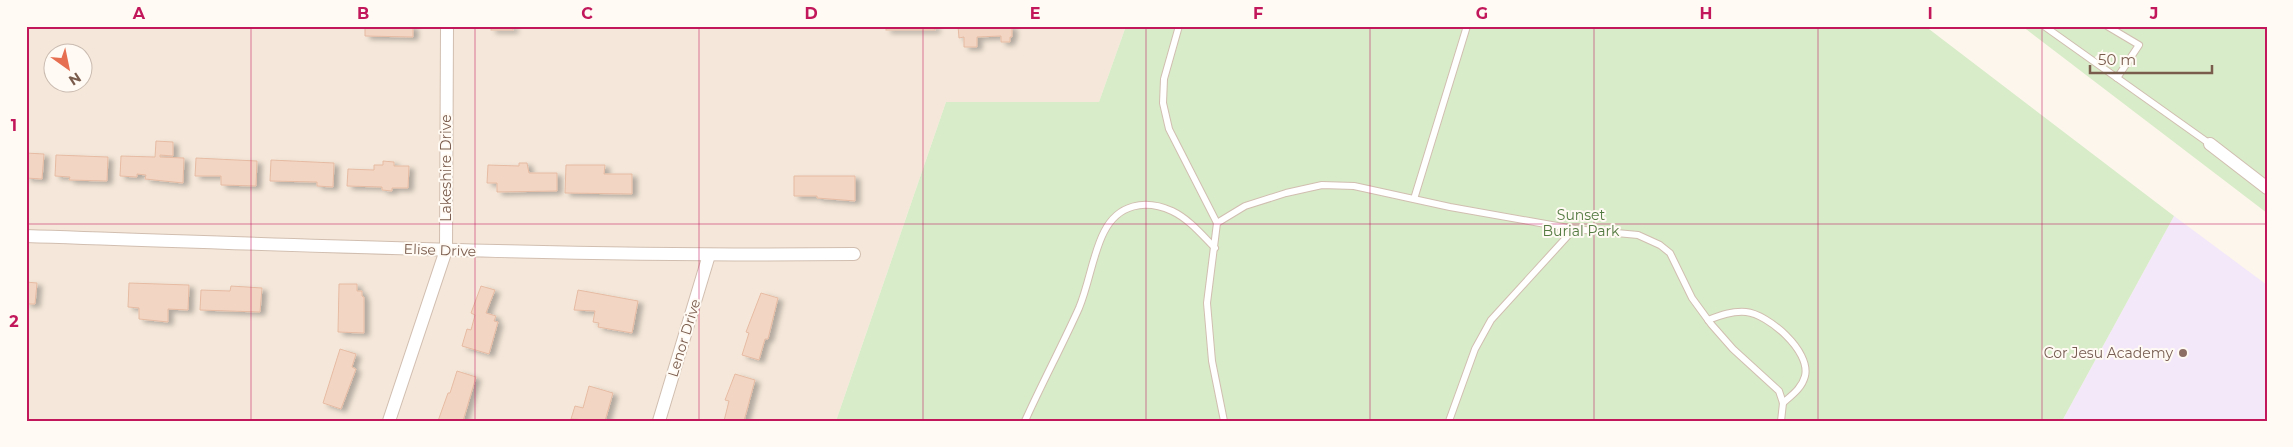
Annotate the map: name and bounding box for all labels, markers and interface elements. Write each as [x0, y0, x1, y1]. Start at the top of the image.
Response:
text: A [132, 4, 146, 23]
text: B [357, 4, 369, 23]
text: C [581, 4, 593, 23]
text: D [804, 4, 818, 23]
text: E [1030, 4, 1040, 23]
text: F [1253, 4, 1263, 23]
text: G [1476, 4, 1488, 23]
text: H [1700, 4, 1712, 23]
text: I [1927, 4, 1933, 23]
text: J [2149, 4, 2158, 23]
north arrow [42, 42, 92, 92]
scale bar [2090, 42, 2213, 74]
text: 50 m [2098, 50, 2136, 69]
text: N [65, 68, 85, 90]
street label: Lakeshire Drive [437, 114, 455, 222]
text: 1 [11, 116, 17, 135]
park label: Sunset Burial Park [1543, 206, 1620, 240]
street label: Elise Drive [403, 240, 477, 260]
street label: Lenor Drive [664, 297, 704, 379]
text: 2 [9, 312, 19, 331]
place label: Cor Jesu Academy [2044, 344, 2173, 362]
marker: Cor Jesu Academy [2177, 347, 2189, 359]

